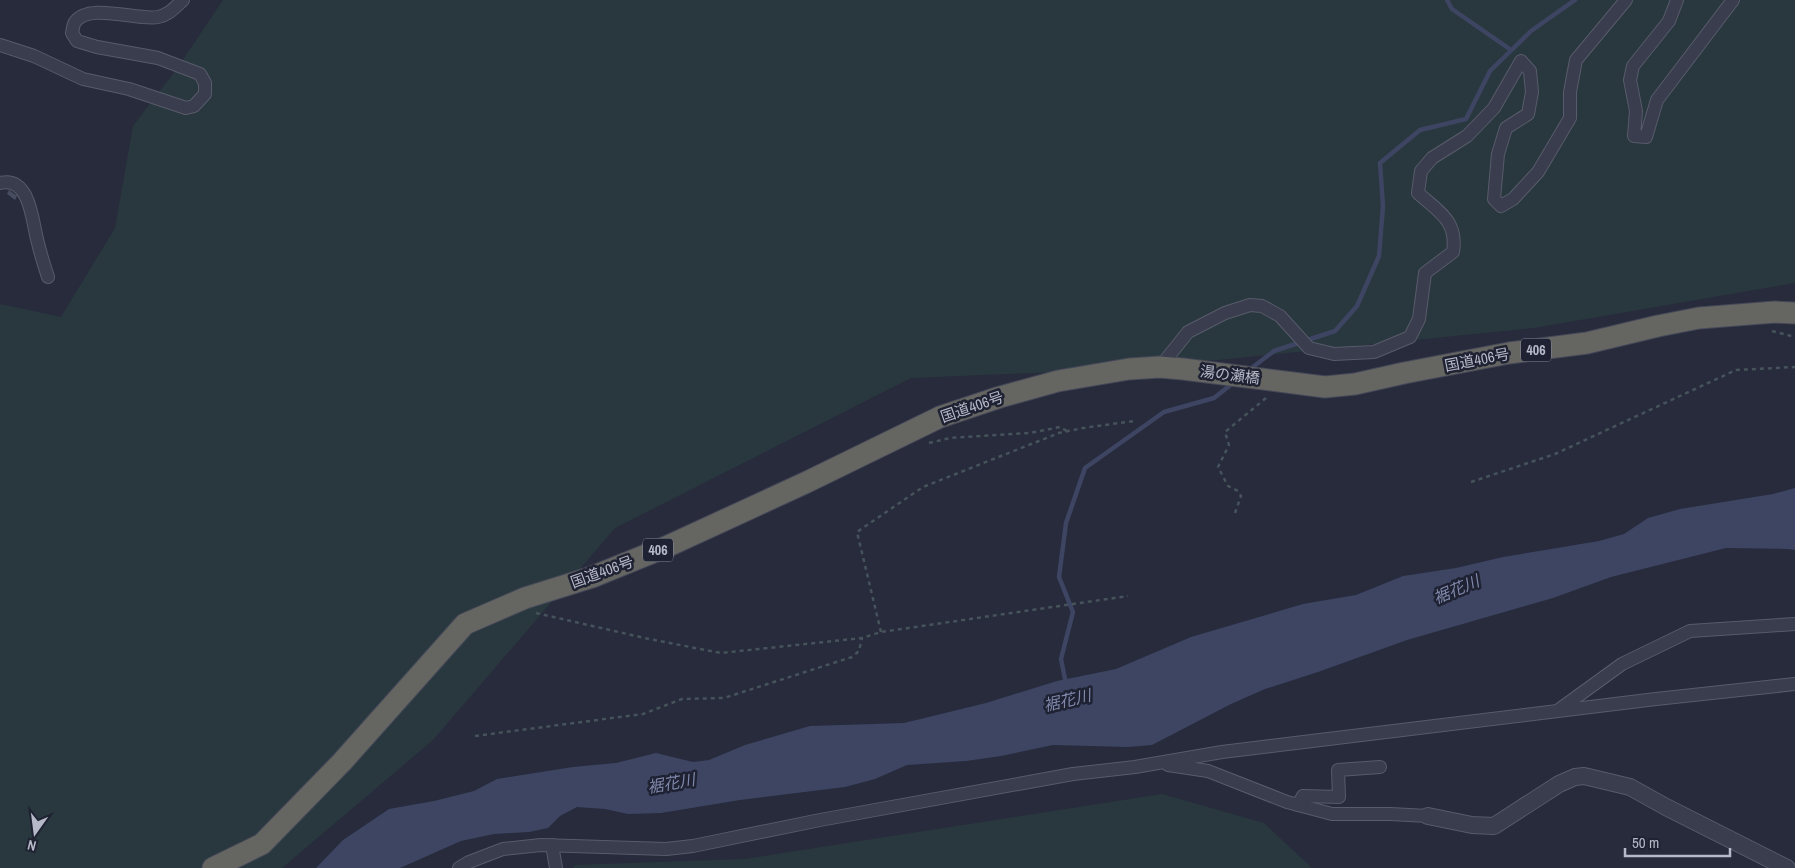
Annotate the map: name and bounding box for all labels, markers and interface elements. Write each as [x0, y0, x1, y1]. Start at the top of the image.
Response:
road number: 406 [1521, 338, 1551, 362]
street label: 国道406号 [1443, 343, 1511, 376]
street label: 湯の瀬橋 [1199, 360, 1261, 389]
street label: 国道406号 [937, 386, 1006, 427]
road number: 406 [643, 538, 673, 562]
street label: 国道406号 [567, 550, 636, 593]
water label: 裾花川 [1430, 569, 1484, 609]
water label: 裾花川 [1041, 683, 1095, 716]
water label: 裾花川 [645, 768, 699, 798]
north arrow [10, 808, 60, 858]
scale bar [1625, 826, 1730, 858]
text: 50 m [1632, 832, 1659, 853]
text: N [26, 836, 38, 855]

